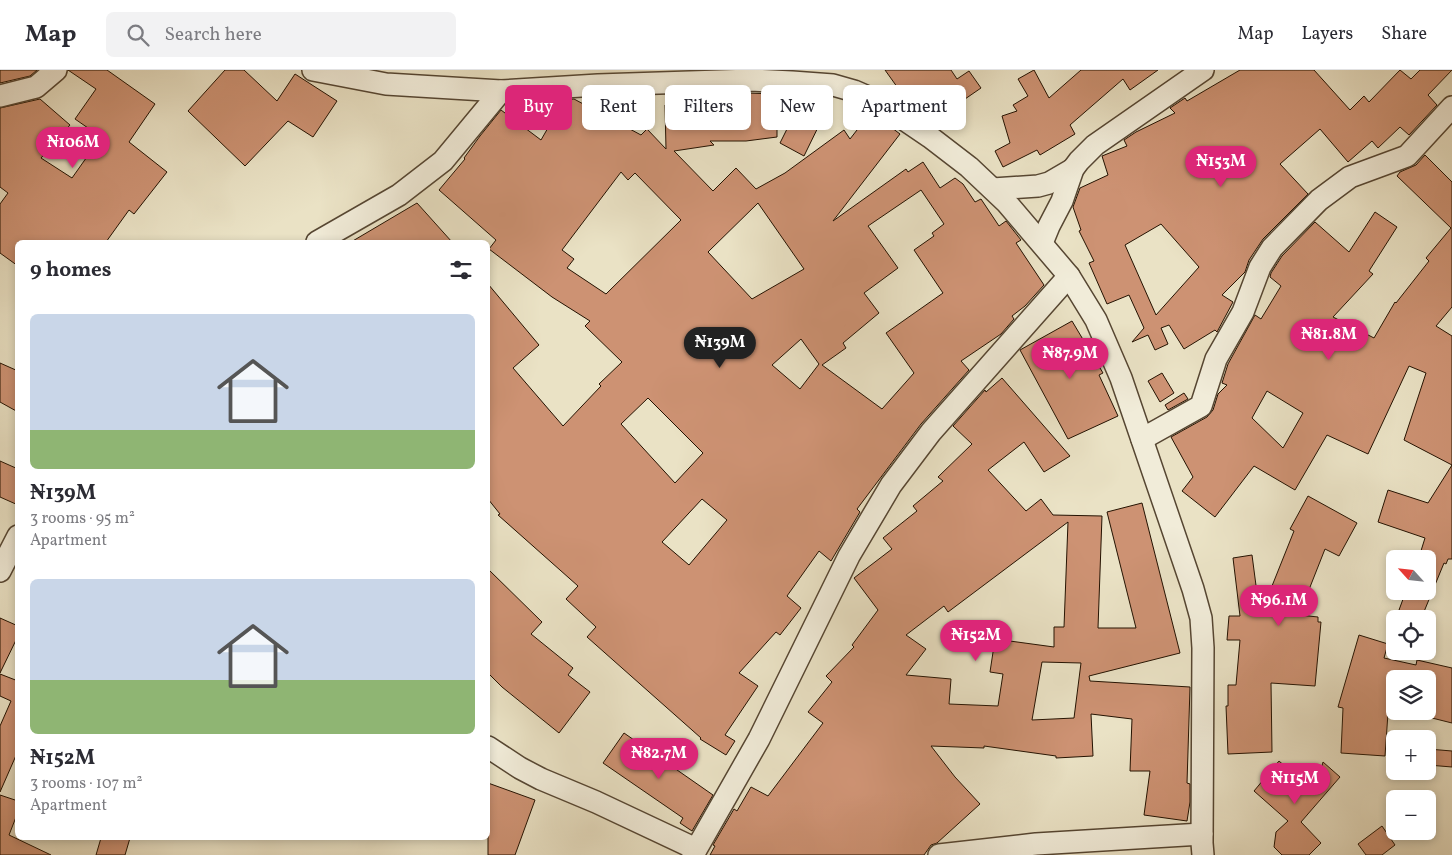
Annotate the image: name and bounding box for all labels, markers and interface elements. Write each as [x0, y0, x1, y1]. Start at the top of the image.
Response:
search box [106, 12, 456, 57]
text: Map [25, 18, 76, 52]
icon: search [124, 21, 152, 49]
text: Search here [164, 22, 262, 48]
text: Map [1237, 22, 1273, 47]
text: Layers [1301, 22, 1353, 47]
text: Share [1381, 22, 1427, 47]
chip: Buy [505, 85, 572, 130]
chip: Rent [582, 85, 655, 130]
chip: Filters [665, 85, 751, 130]
chip: New [761, 85, 833, 130]
chip: Apartment [843, 85, 966, 130]
pin: ₦106M [38, 126, 108, 169]
text: ₦106M [47, 132, 99, 154]
pin: ₦153M [1186, 146, 1256, 188]
text: ₦153M [1196, 151, 1246, 173]
text: 9 homes [30, 256, 111, 285]
icon: filters [447, 256, 475, 284]
pin: ₦81.8M [1288, 318, 1370, 361]
text: ₦81.8M [1301, 324, 1357, 346]
pin: ₦139M [685, 326, 755, 369]
text: ₦139M [695, 332, 745, 354]
pin: ₦87.9M [1029, 338, 1111, 380]
text: ₦87.9M [1042, 343, 1098, 365]
icon: home [208, 346, 298, 436]
text: ₦139M [30, 479, 96, 508]
text: 3 rooms · 95 m² [30, 508, 135, 530]
text: Apartment [30, 530, 107, 552]
north arrow [1386, 550, 1436, 600]
map controls [1386, 550, 1436, 840]
pin: ₦96.1M [1238, 584, 1320, 627]
text: ₦96.1M [1251, 590, 1307, 612]
button: locate [1386, 610, 1436, 660]
icon: home [208, 611, 298, 701]
pin: ₦152M [941, 620, 1011, 662]
text: ₦152M [951, 625, 1001, 647]
button: layers [1386, 670, 1436, 720]
button: + [1386, 730, 1436, 780]
pin: ₦82.7M [618, 738, 700, 780]
text: ₦82.7M [631, 743, 687, 765]
text: ₦152M [30, 744, 95, 773]
pin: ₦115M [1260, 762, 1330, 805]
text: ₦115M [1271, 768, 1319, 790]
text: 3 rooms · 107 m² [30, 773, 143, 795]
button: − [1386, 790, 1436, 840]
text: Apartment [30, 795, 107, 817]

